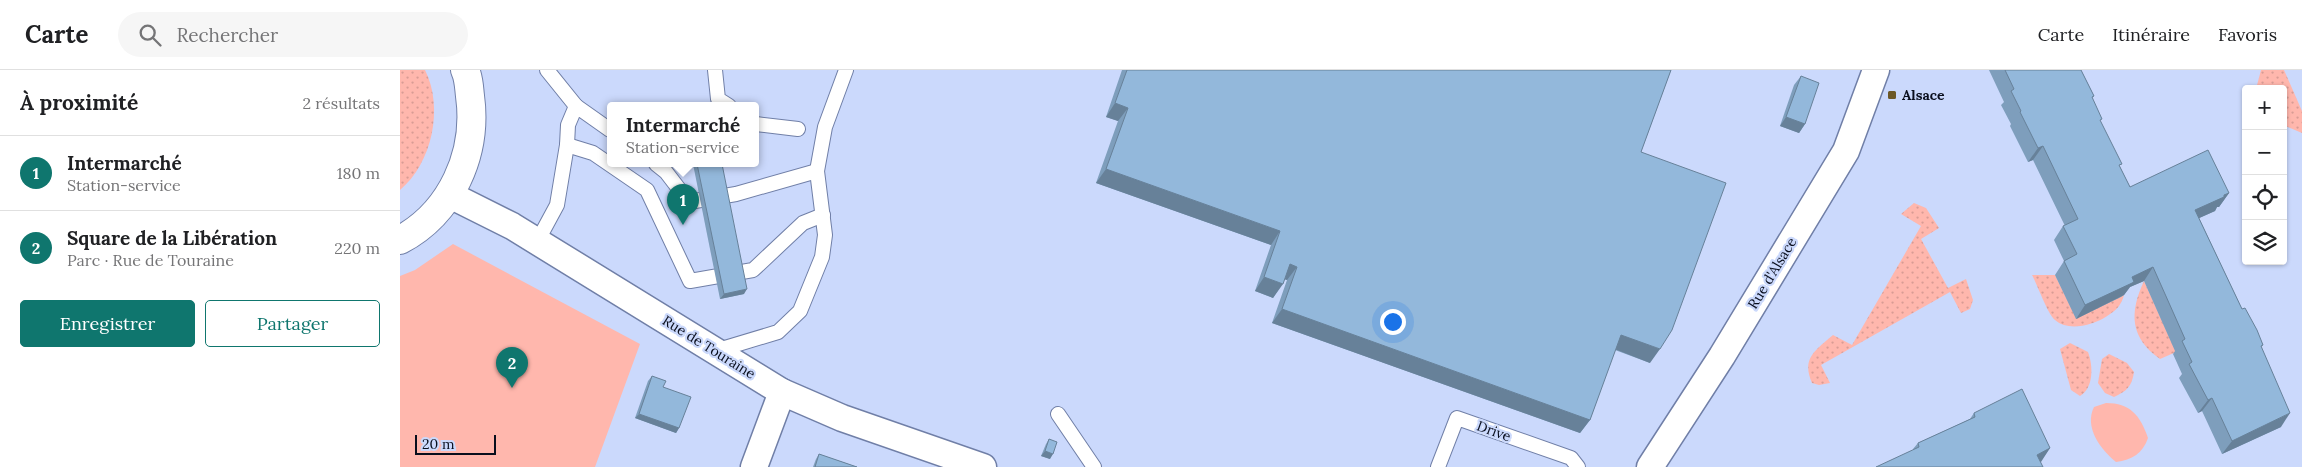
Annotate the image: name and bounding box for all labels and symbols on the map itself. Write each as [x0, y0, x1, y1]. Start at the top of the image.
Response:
place label: Alsace [1902, 86, 1945, 104]
marker: Alsace [1886, 89, 1898, 101]
pin: 1 [667, 184, 699, 225]
street label: Rue d'Alsace [1744, 234, 1801, 312]
your location [1380, 309, 1406, 335]
street label: Rue de Touraine [659, 311, 759, 383]
pin: 2 [496, 347, 528, 388]
street label: Drive [1474, 417, 1514, 446]
scale bar [415, 432, 496, 455]

